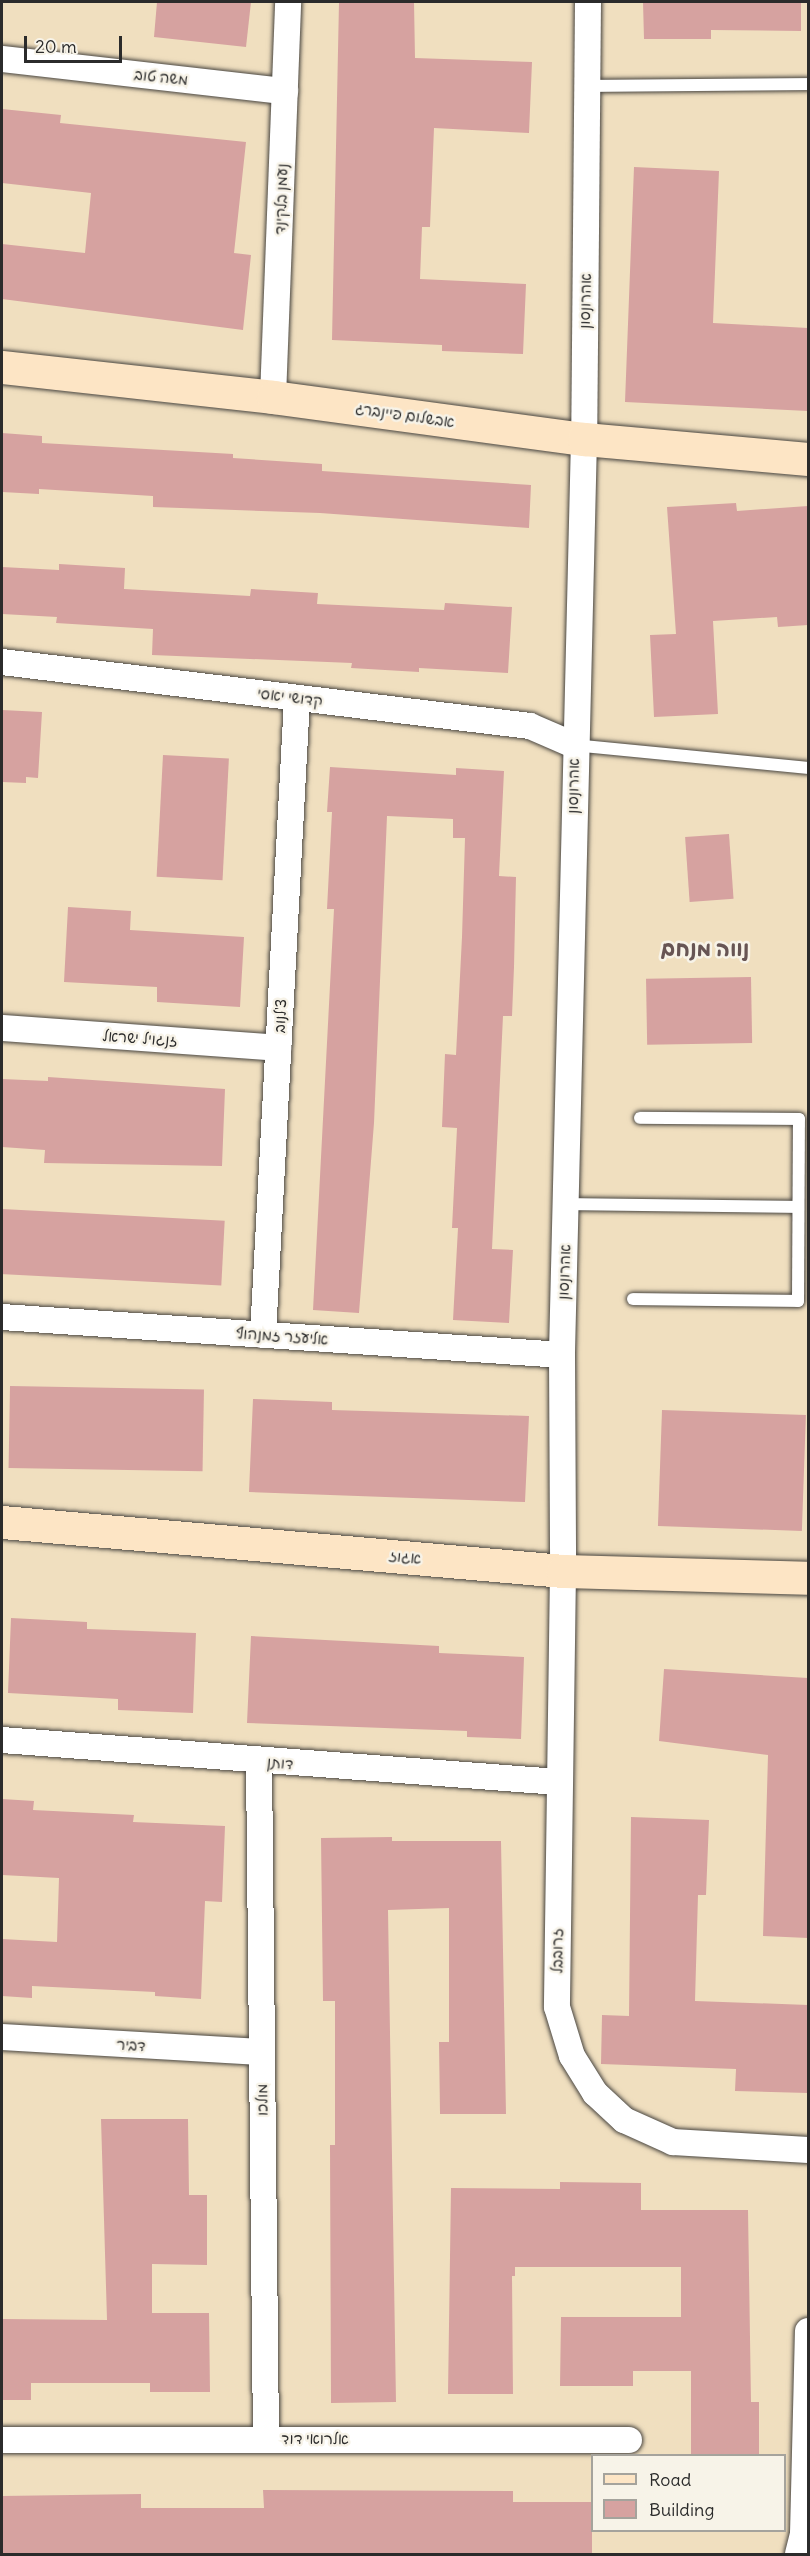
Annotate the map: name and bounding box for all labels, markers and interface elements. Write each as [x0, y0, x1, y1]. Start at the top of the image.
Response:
scale bar [27, 24, 124, 62]
text: 20 m [35, 35, 77, 58]
street label: משה טוב [133, 65, 189, 89]
street label: נעמן בלקינד [271, 163, 291, 235]
street label: אהרונסון [576, 273, 594, 329]
street label: אבשלום פיינברג [354, 399, 456, 431]
street label: קדושי יאסי [256, 684, 324, 710]
street label: אהרונסון [564, 758, 582, 814]
district label: נווה מנחם [661, 936, 749, 962]
street label: צ'לנוב [270, 998, 290, 1034]
street label: זנגויל ישראל [102, 1026, 178, 1050]
street label: אהרונסון [554, 1244, 574, 1300]
street label: אליעזר זמנהוף [235, 1324, 329, 1348]
street label: אגוז [388, 1547, 422, 1567]
street label: דותן [266, 1753, 294, 1773]
street label: זרובבל [548, 1928, 566, 1974]
street label: דביר [116, 2035, 146, 2055]
street label: מולכו [253, 2084, 271, 2116]
street label: אלרואי דוד [281, 2430, 349, 2448]
legend [591, 2454, 786, 2532]
text: Road [649, 2468, 691, 2491]
text: Building [649, 2498, 714, 2521]

